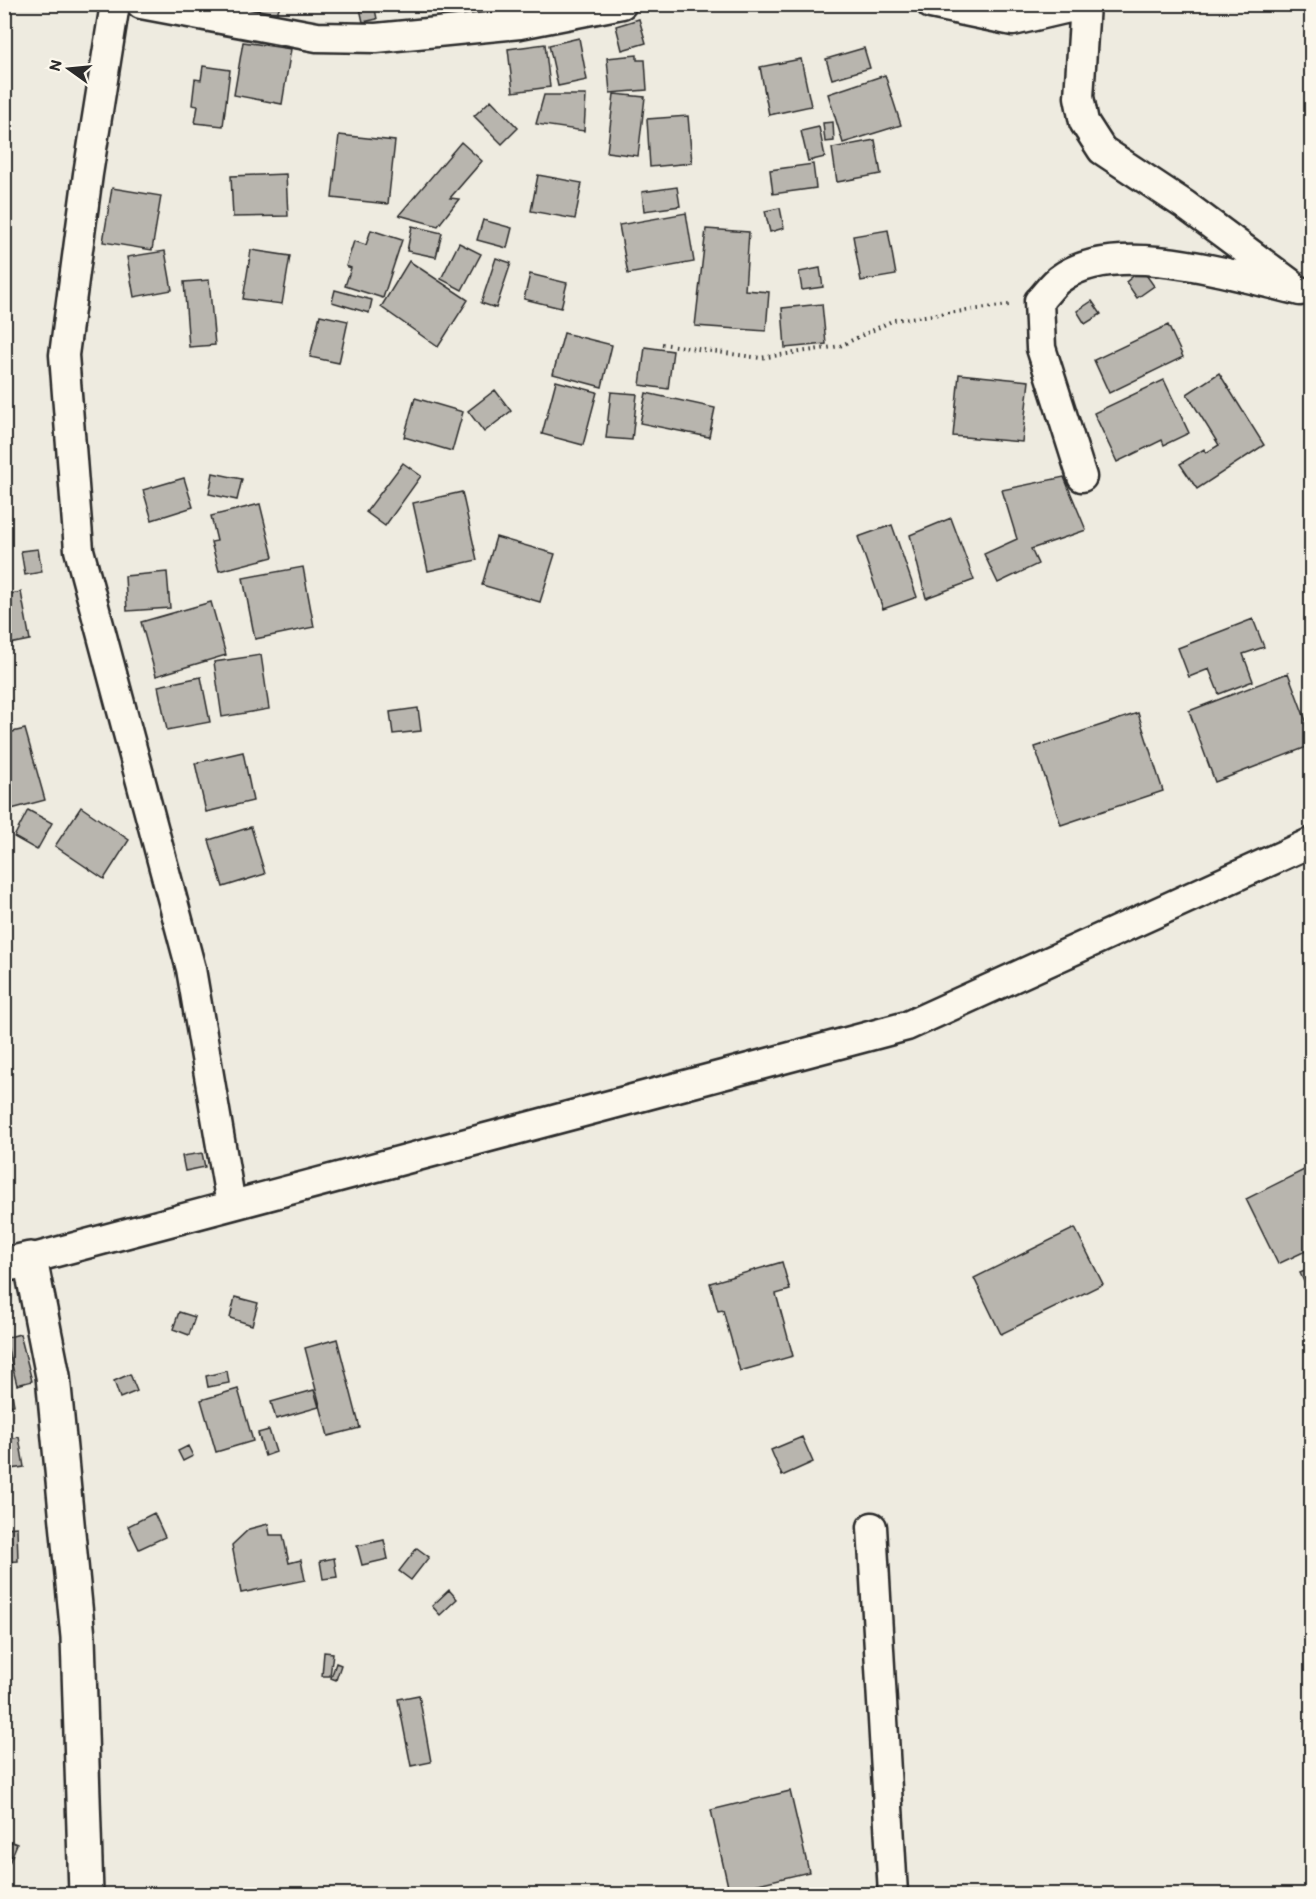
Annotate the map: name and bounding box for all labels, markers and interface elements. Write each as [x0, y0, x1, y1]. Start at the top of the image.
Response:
north arrow [39, 39, 99, 99]
text: N [44, 58, 66, 73]

